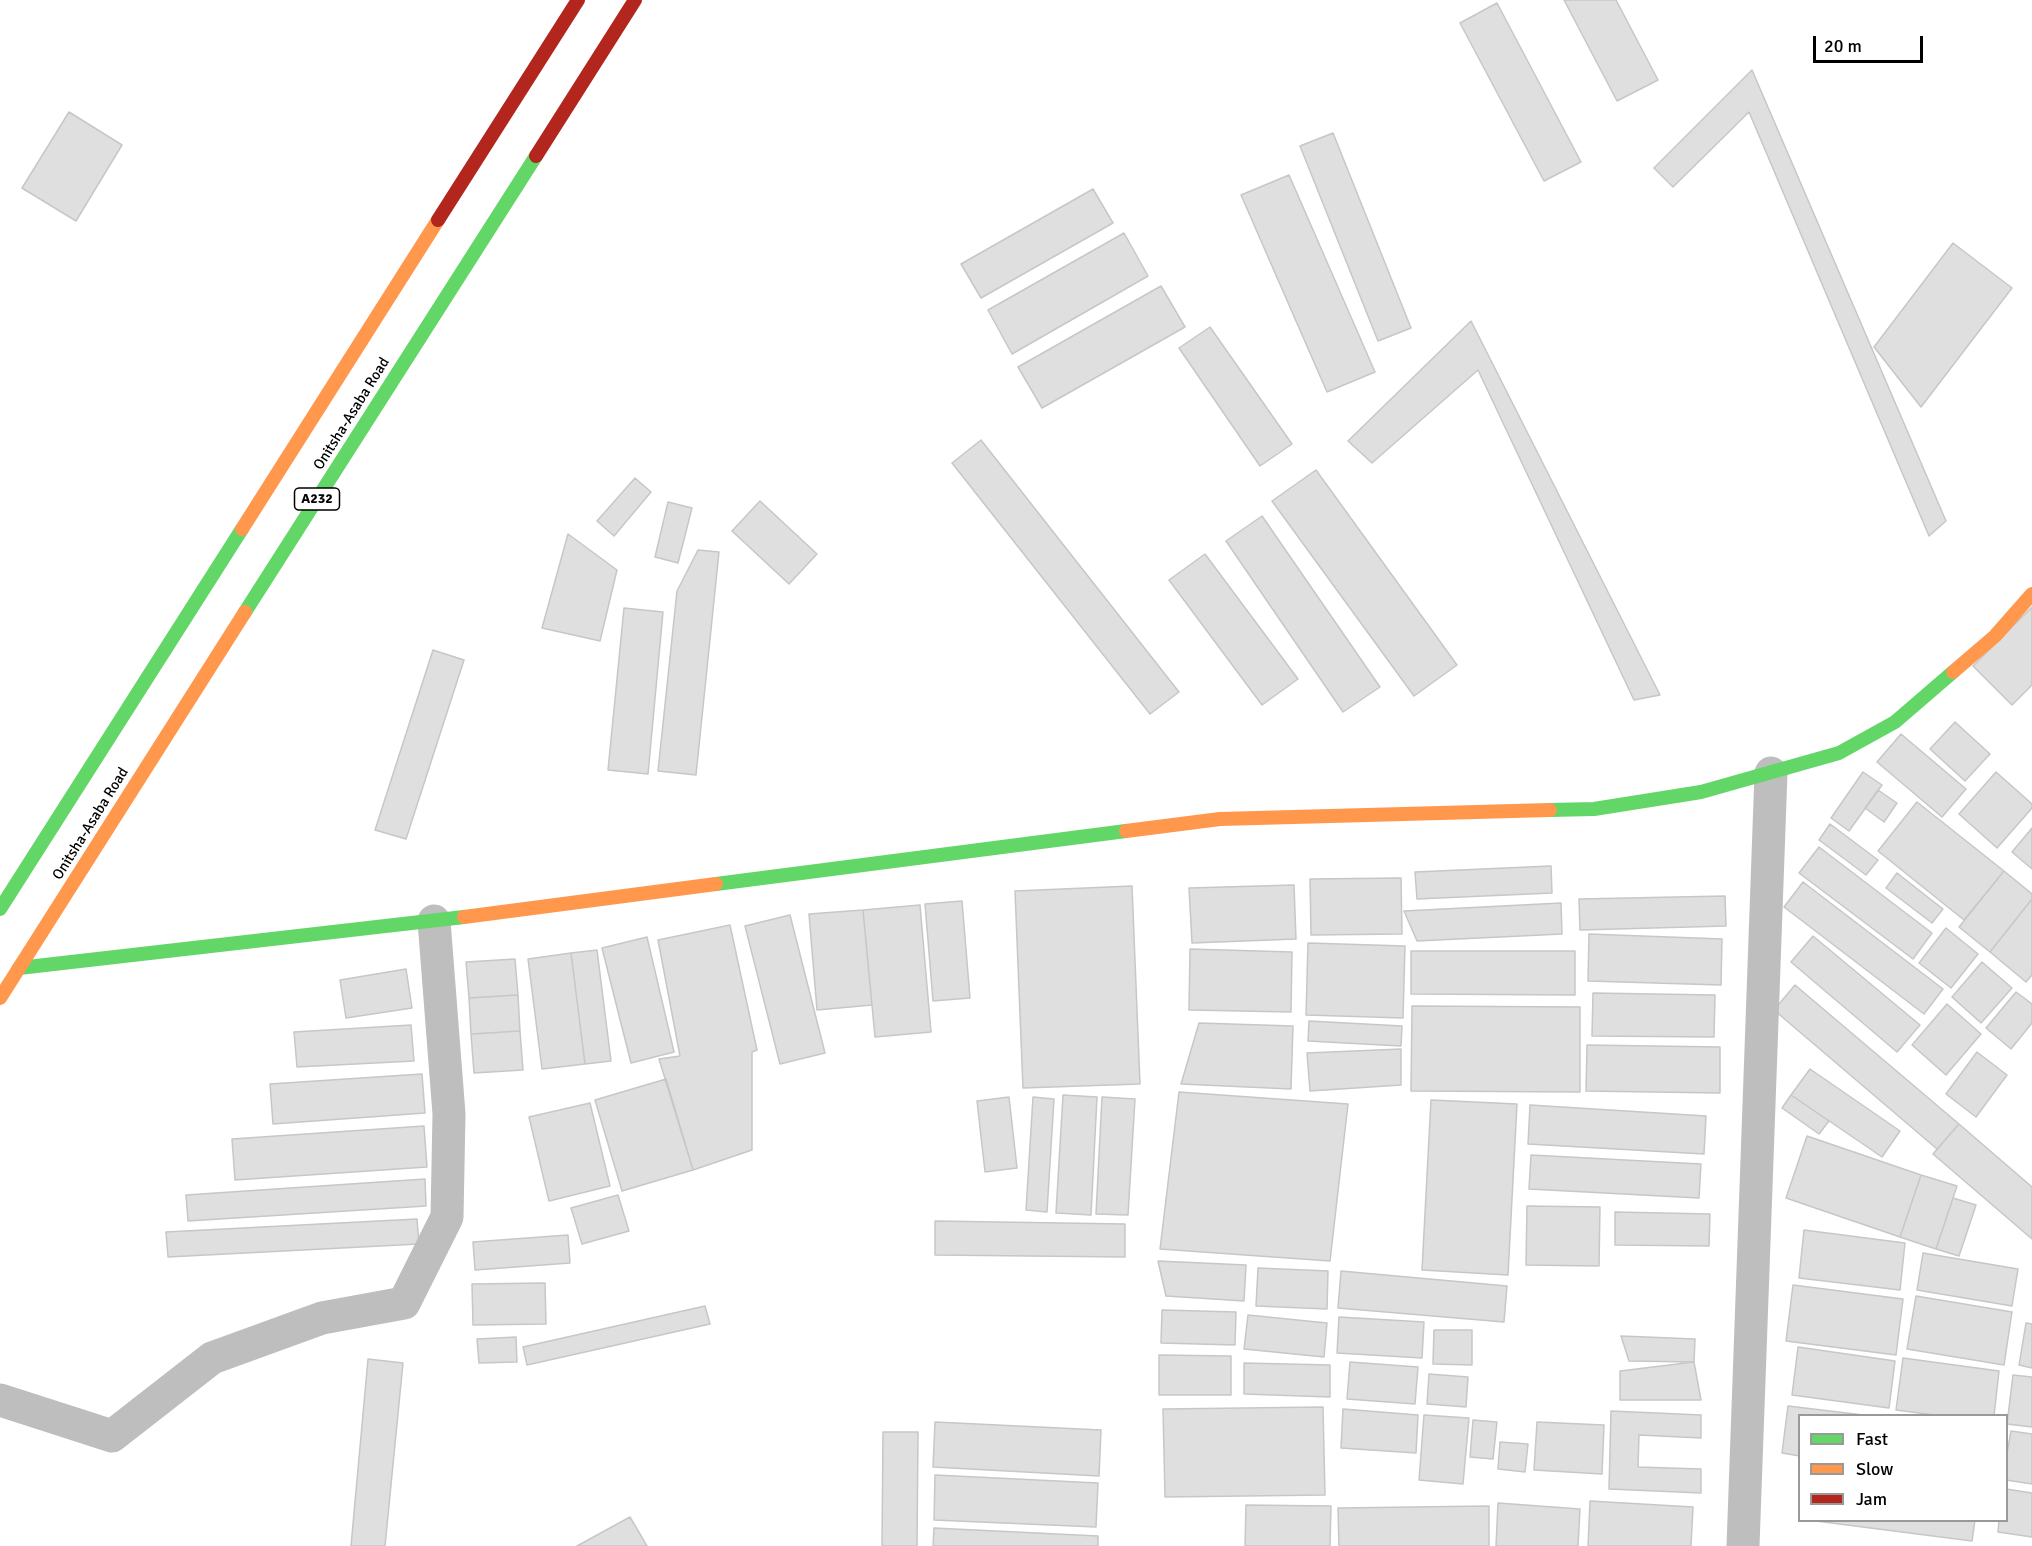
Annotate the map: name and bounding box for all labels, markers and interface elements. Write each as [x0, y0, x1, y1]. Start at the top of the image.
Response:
scale bar [1816, 24, 1926, 62]
text: 20 m [1824, 35, 1862, 57]
street label: Onitsha-Asaba Road [310, 354, 394, 474]
road number: A232 [294, 488, 340, 510]
street label: Onitsha-Asaba Road [49, 764, 133, 884]
legend [1798, 1414, 2008, 1522]
text: Fast [1856, 1428, 1888, 1450]
text: Slow [1856, 1458, 1893, 1480]
text: Jam [1856, 1488, 1887, 1510]

